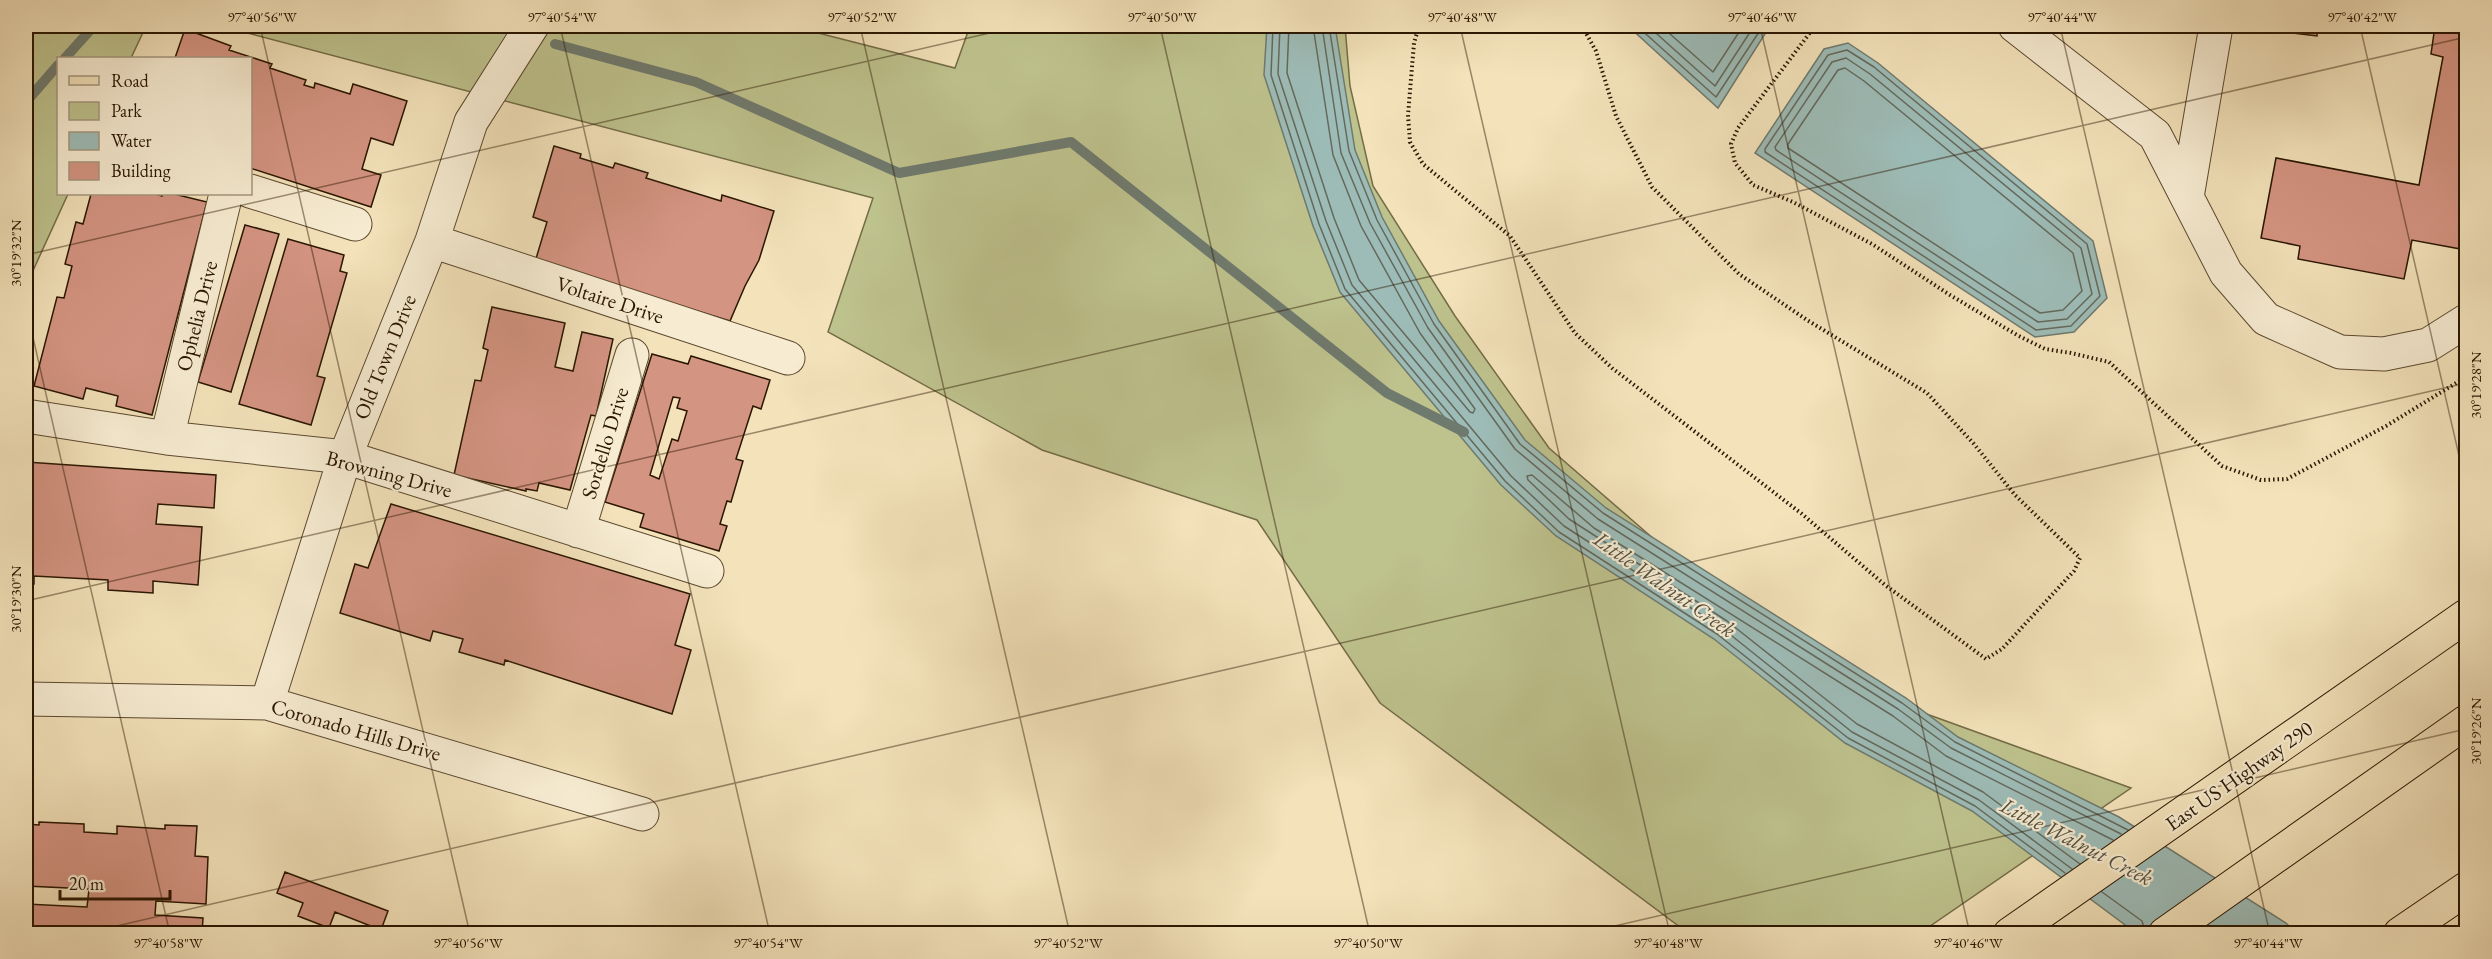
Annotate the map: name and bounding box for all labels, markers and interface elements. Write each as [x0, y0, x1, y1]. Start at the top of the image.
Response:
text: 97°40'56"W [227, 7, 297, 26]
text: 97°40'54"W [527, 7, 597, 26]
text: 97°40'52"W [827, 7, 897, 26]
text: 97°40'50"W [1127, 7, 1197, 26]
text: 97°40'48"W [1427, 7, 1497, 26]
text: 97°40'46"W [1727, 7, 1797, 26]
text: 97°40'44"W [2027, 7, 2097, 26]
text: 97°40'42"W [2327, 7, 2397, 26]
legend [57, 57, 252, 195]
text: Road [111, 69, 150, 92]
text: Park [111, 99, 142, 122]
text: Water [111, 129, 152, 152]
text: Building [111, 159, 171, 182]
text: 30°19'32"N [6, 219, 25, 287]
street label: Ophelia Drive [170, 258, 223, 374]
street label: Voltaire Drive [553, 269, 667, 330]
street label: Old Town Drive [347, 290, 422, 423]
text: 30°19'28"N [2466, 351, 2485, 419]
street label: Sordello Drive [575, 384, 634, 502]
street label: Browning Drive [323, 444, 455, 503]
water label: Little Walnut Creek [1587, 524, 1742, 644]
text: 30°19'30"N [6, 565, 25, 633]
street label: Coronado Hills Drive [268, 692, 444, 767]
text: 30°19'26"N [2466, 697, 2485, 765]
street label: East US Highway 290 [2160, 715, 2318, 837]
water label: Little Walnut Creek [1995, 790, 2158, 892]
scale bar [60, 863, 170, 901]
text: 20 m [69, 872, 104, 895]
text: 97°40'58"W [133, 933, 203, 952]
text: 97°40'56"W [433, 933, 503, 952]
text: 97°40'54"W [733, 933, 803, 952]
text: 97°40'52"W [1033, 933, 1103, 952]
text: 97°40'50"W [1333, 933, 1403, 952]
text: 97°40'48"W [1633, 933, 1703, 952]
text: 97°40'46"W [1933, 933, 2003, 952]
text: 97°40'44"W [2233, 933, 2303, 952]

